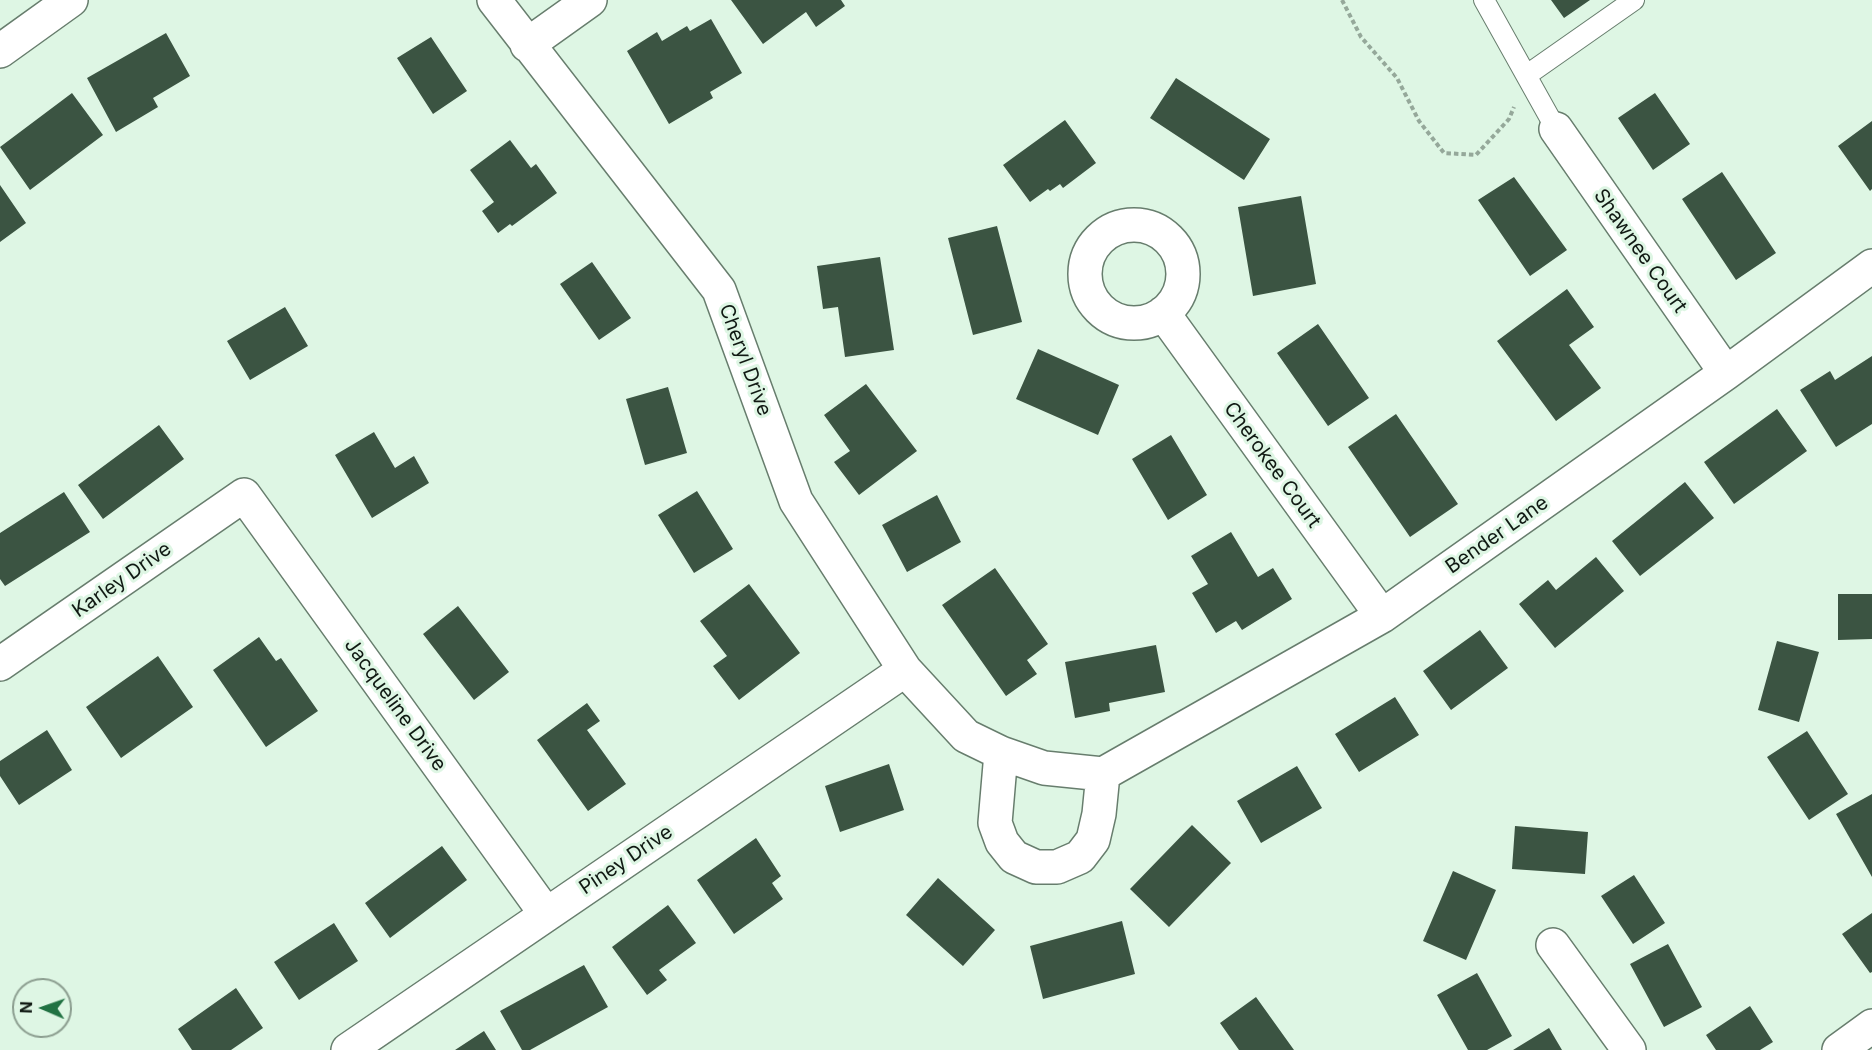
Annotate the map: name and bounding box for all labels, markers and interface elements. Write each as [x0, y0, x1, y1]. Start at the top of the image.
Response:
street label: Shawnee Court [1588, 184, 1692, 318]
street label: Cheryl Drive [714, 301, 776, 419]
street label: Cherokee Court [1218, 397, 1326, 533]
street label: Bender Lane [1441, 491, 1553, 579]
street label: Karley Drive [68, 537, 176, 623]
street label: Jacqueline Drive [339, 634, 451, 776]
street label: Piney Drive [575, 820, 677, 900]
north arrow [12, 978, 72, 1038]
text: N [16, 1001, 36, 1014]

